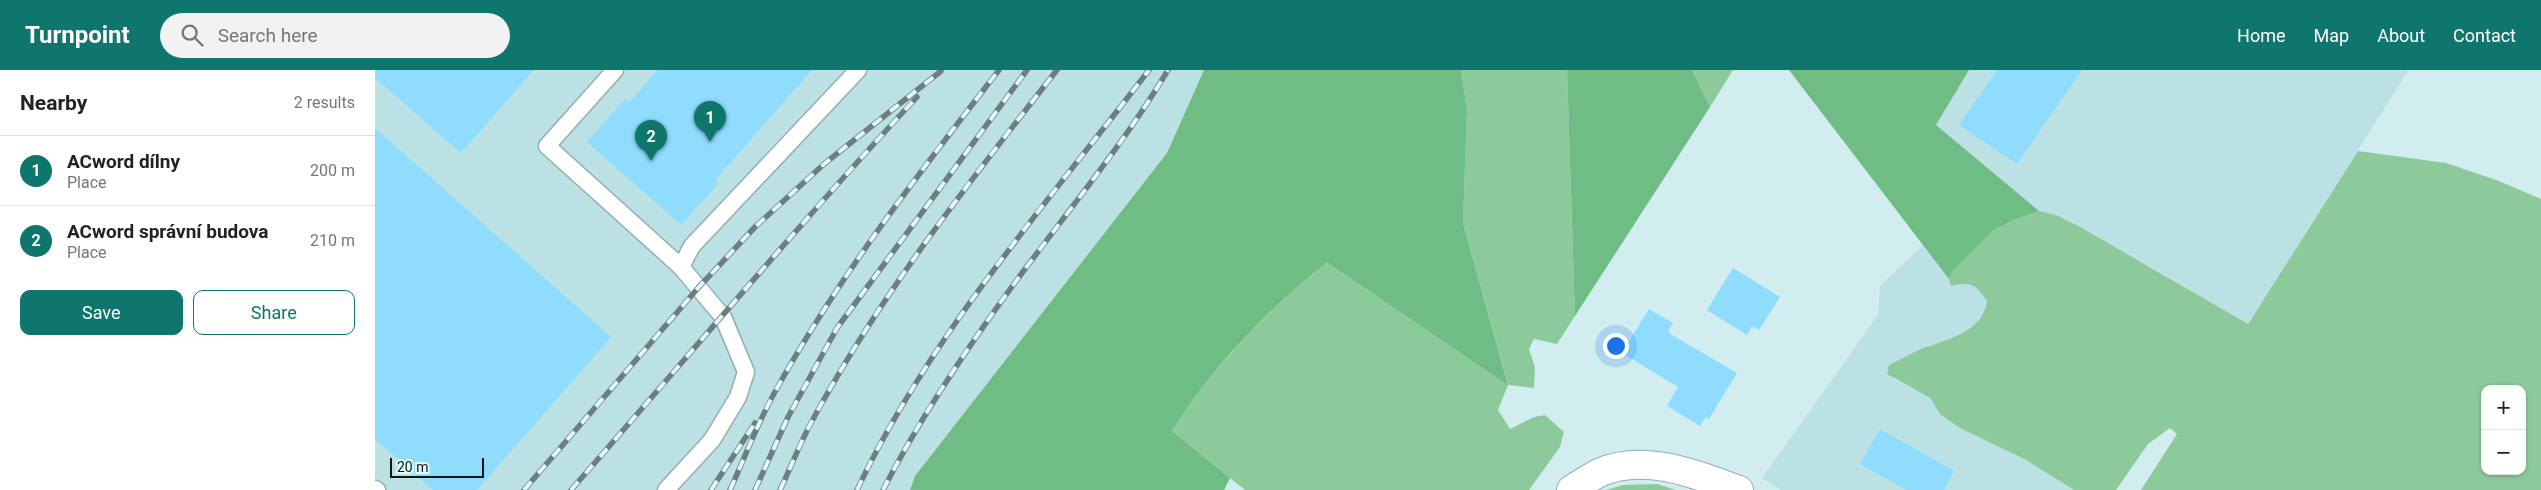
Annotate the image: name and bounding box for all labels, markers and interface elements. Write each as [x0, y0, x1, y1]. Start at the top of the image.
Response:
search box [160, 13, 510, 58]
text: Turnpoint [25, 21, 130, 49]
icon: search [178, 21, 206, 49]
text: Search here [218, 24, 318, 47]
text: Home [2237, 25, 2286, 46]
text: Map [2314, 25, 2349, 46]
text: About [2377, 25, 2425, 46]
text: Contact [2453, 25, 2516, 46]
text: Nearby [20, 91, 87, 115]
text: 2 results [294, 93, 355, 112]
pin: 1 [694, 101, 726, 142]
pin: 2 [635, 120, 667, 161]
text: ACword dílny [67, 150, 180, 173]
text: 1 [31, 161, 41, 180]
text: 200 m [310, 161, 355, 180]
text: Place [67, 173, 107, 192]
text: ACword správní budova [67, 220, 268, 243]
text: 2 [31, 231, 41, 250]
text: 210 m [310, 231, 355, 250]
text: Place [67, 243, 107, 262]
button: Save [20, 290, 183, 335]
button: Share [193, 290, 355, 335]
your location [1603, 333, 1629, 359]
map controls [2481, 385, 2526, 475]
button: + [2481, 385, 2526, 430]
button: − [2481, 430, 2526, 475]
scale bar [390, 455, 484, 478]
text: 20 m [397, 459, 429, 475]

